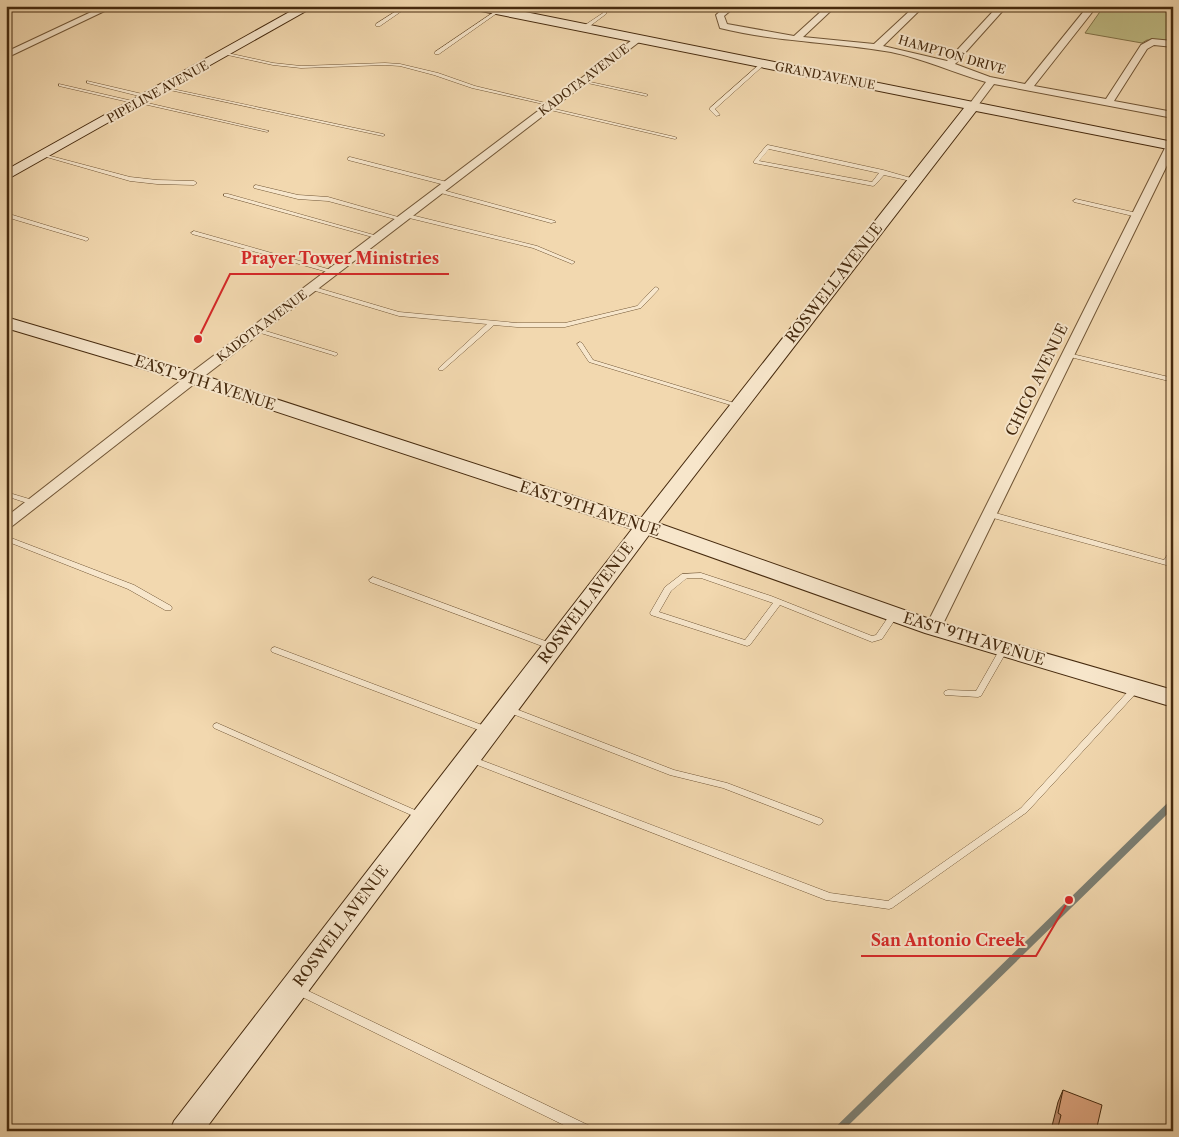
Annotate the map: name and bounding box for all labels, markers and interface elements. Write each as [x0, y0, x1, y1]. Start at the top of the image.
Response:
street label: HAMPTON DRIVE [897, 32, 1008, 77]
street label: KADOTA AVENUE [535, 41, 632, 119]
street label: PIPELINE AVENUE [104, 57, 211, 126]
street label: GRAND AVENUE [774, 58, 877, 93]
street label: ROSWELL AVENUE [781, 219, 886, 346]
callout: Prayer Tower Ministries [230, 243, 449, 274]
text: Prayer Tower Ministries [241, 248, 439, 268]
street label: KADOTA AVENUE [213, 287, 310, 365]
street label: CHICO AVENUE [1001, 320, 1072, 439]
street label: EAST 9TH AVENUE [132, 351, 278, 414]
street label: EAST 9TH AVENUE [517, 477, 663, 540]
street label: ROSWELL AVENUE [534, 538, 637, 667]
street label: EAST 9TH AVENUE [901, 608, 1047, 669]
street label: ROSWELL AVENUE [289, 861, 392, 990]
callout: San Antonio Creek [861, 925, 1036, 956]
text: San Antonio Creek [871, 930, 1026, 950]

